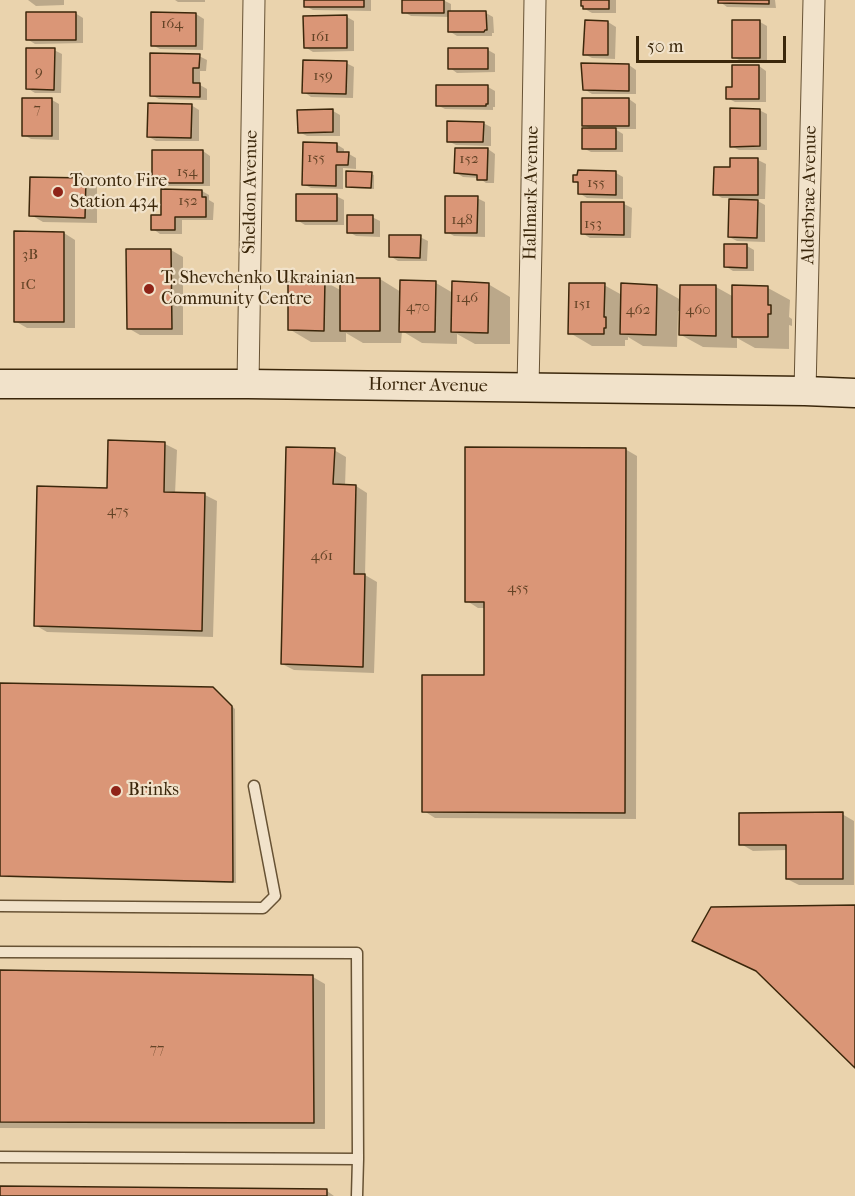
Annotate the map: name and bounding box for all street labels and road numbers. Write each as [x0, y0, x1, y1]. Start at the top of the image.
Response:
street label: Alderbrae Avenue [798, 125, 822, 265]
street label: Hallmark Avenue [520, 126, 544, 260]
street label: Sheldon Avenue [239, 130, 263, 254]
street label: Horner Avenue [368, 374, 488, 398]

